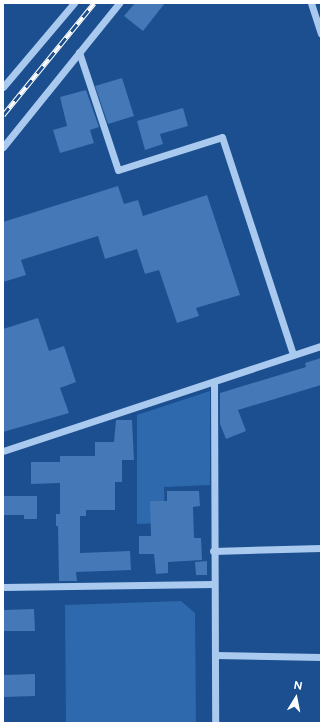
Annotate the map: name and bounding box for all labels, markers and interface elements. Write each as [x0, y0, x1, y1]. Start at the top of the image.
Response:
north arrow [276, 678, 316, 718]
text: N [293, 679, 303, 693]

